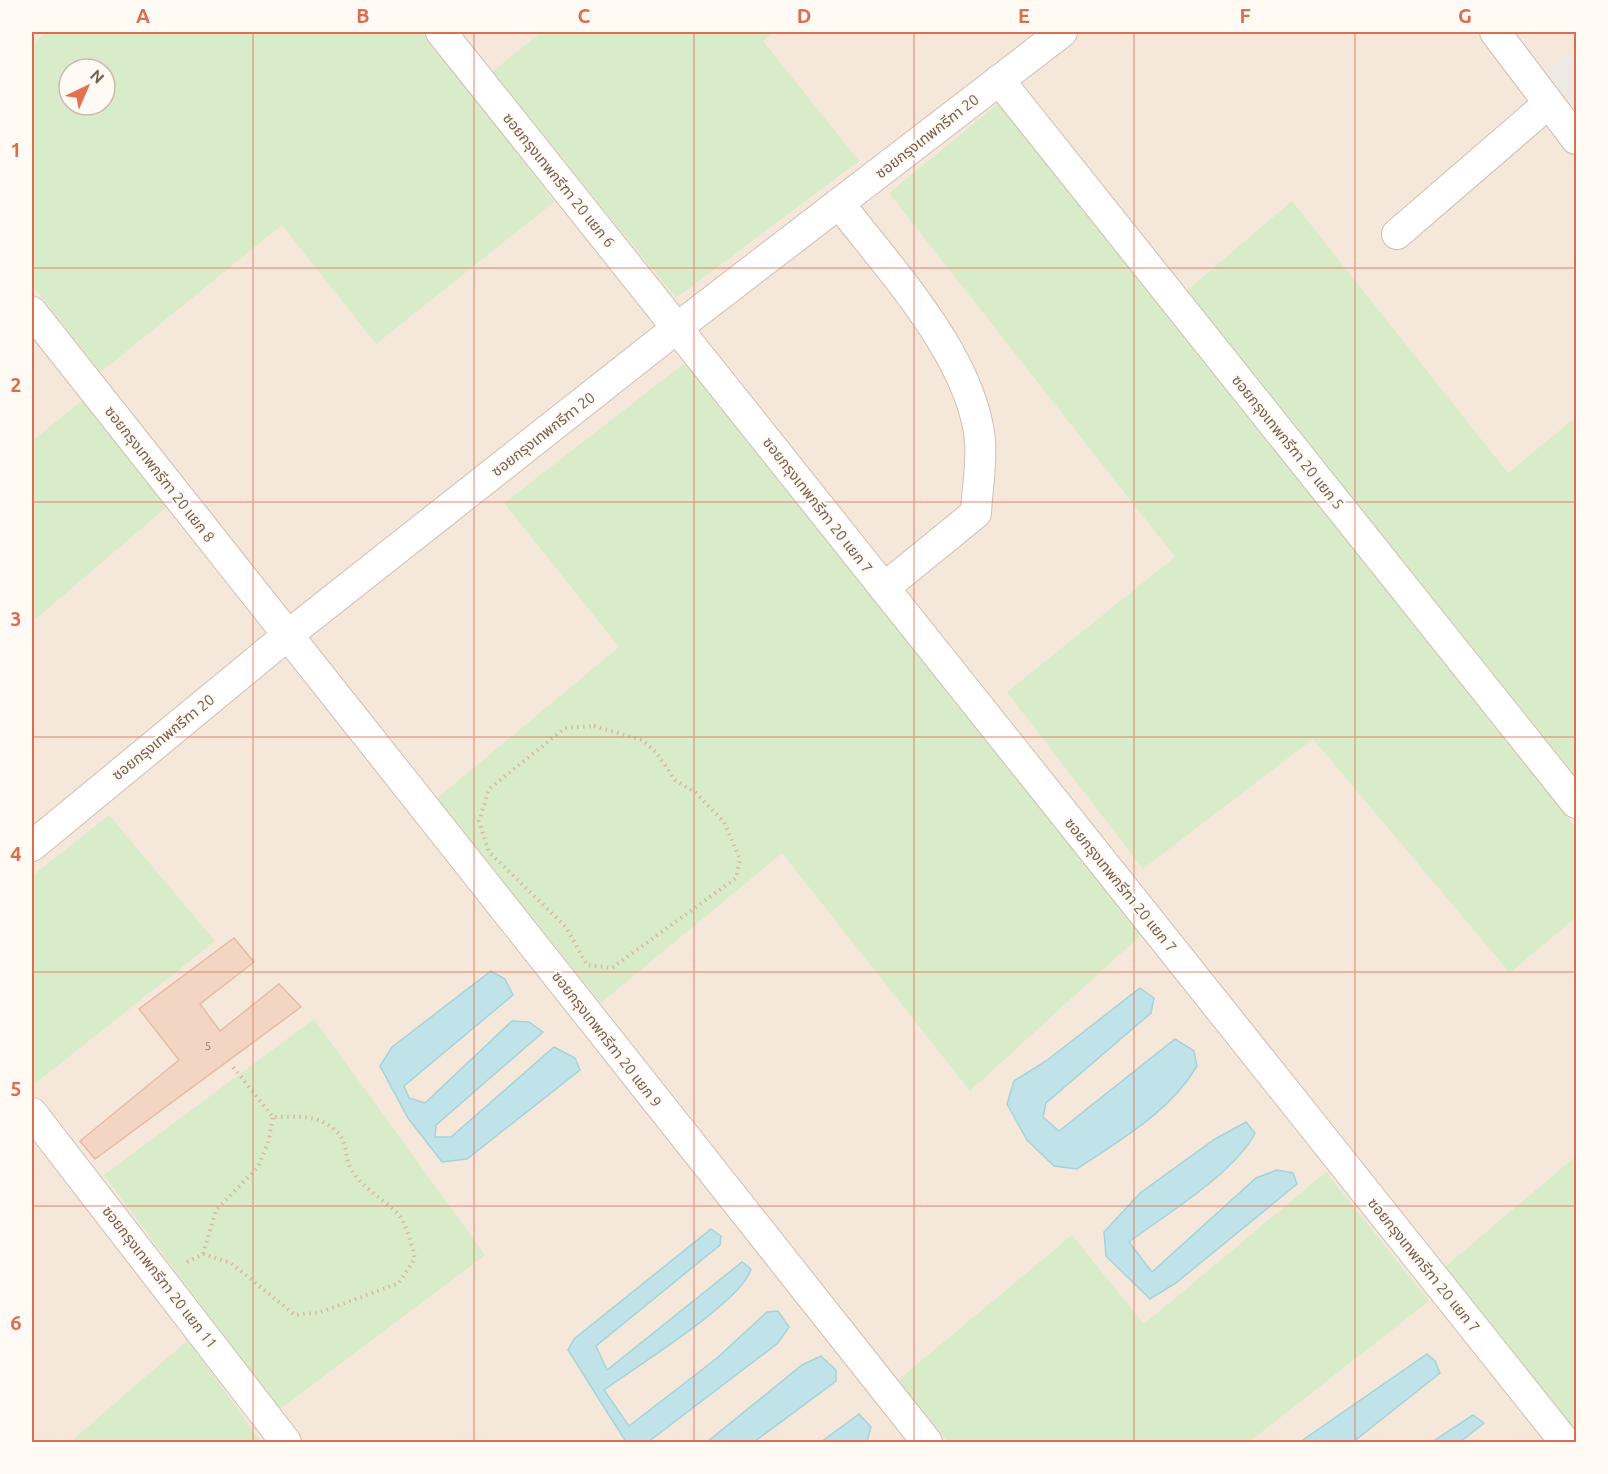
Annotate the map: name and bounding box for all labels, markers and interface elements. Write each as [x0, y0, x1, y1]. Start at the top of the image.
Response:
text: A [136, 4, 150, 27]
text: B [356, 4, 370, 27]
text: C [578, 4, 591, 27]
text: D [797, 4, 811, 27]
text: E [1018, 4, 1030, 27]
text: F [1239, 4, 1251, 27]
text: G [1458, 4, 1472, 27]
north arrow [57, 57, 117, 117]
text: N [87, 66, 108, 87]
street label: ซอยกรุงเทพกรีฑา 20 [872, 90, 983, 182]
street label: ซอยกรุงเทพกรีฑา 20 แยก 6 [499, 109, 618, 251]
text: 1 [10, 138, 22, 161]
street label: ซอยกรุงเทพกรีฑา 20 แยก 5 [1228, 371, 1347, 513]
text: 2 [10, 373, 22, 396]
street label: ซอยกรุงเทพกรีฑา 20 [488, 388, 599, 480]
street label: ซอยกรุงเทพกรีฑา 20 แยก 8 [101, 403, 218, 546]
street label: ซอยกรุงเทพกรีฑา 20 แยก 7 [759, 434, 876, 577]
text: 3 [10, 607, 22, 630]
street label: ซอยกรุงเทพกรีฑา 20 [109, 691, 218, 784]
street label: ซอยกรุงเทพกรีฑา 20 แยก 7 [1061, 814, 1180, 956]
text: 4 [10, 842, 22, 865]
street label: ซอยกรุงเทพกรีฑา 20 แยก 9 [548, 968, 665, 1111]
house number: 5 [205, 1039, 211, 1052]
text: 5 [10, 1077, 22, 1100]
street label: ซอยกรุงเทพกรีฑา 20 แยก 7 [1364, 1194, 1483, 1336]
street label: ซอยกรุงเทพกรีฑา 20 แยก 11 [98, 1202, 221, 1352]
text: 6 [10, 1311, 22, 1334]

